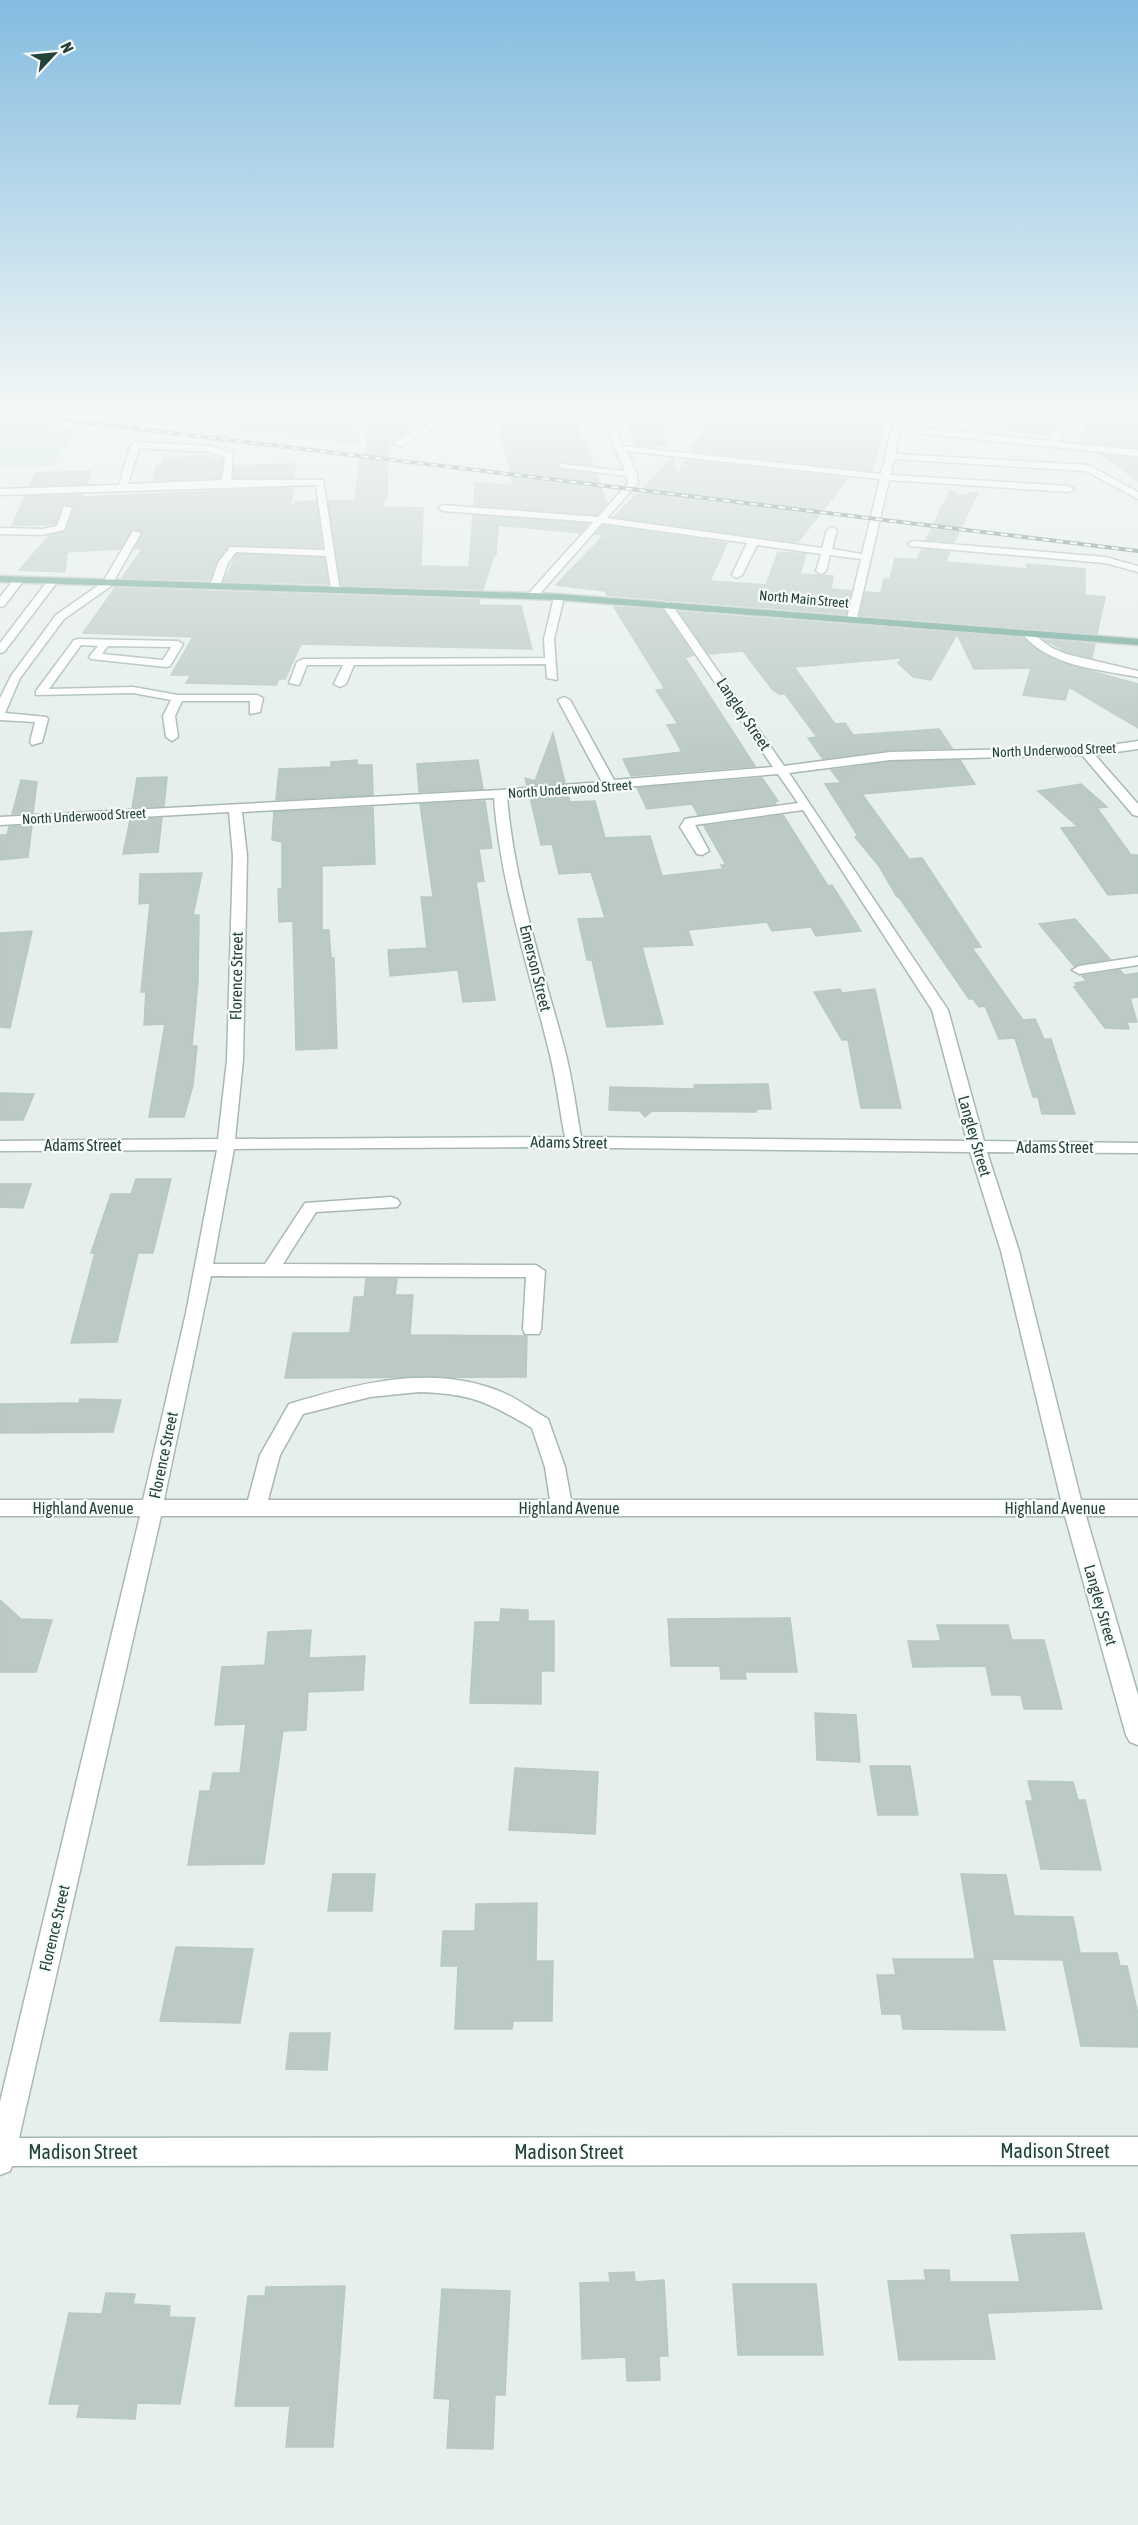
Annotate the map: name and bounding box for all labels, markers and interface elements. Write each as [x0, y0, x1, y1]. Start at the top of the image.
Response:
north arrow [24, 24, 84, 84]
text: N [57, 39, 78, 56]
street label: North Main Street [758, 587, 850, 611]
street label: Langley Street [712, 674, 775, 754]
street label: North Underwood Street [992, 740, 1116, 760]
street label: North Underwood Street [507, 777, 633, 801]
street label: North Underwood Street [21, 805, 147, 827]
street label: Emerson Street [517, 923, 556, 1014]
street label: Florence Street [226, 931, 246, 1020]
street label: Langley Street [954, 1093, 995, 1179]
street label: Adams Street [530, 1132, 608, 1152]
street label: Adams Street [44, 1136, 122, 1154]
street label: Adams Street [1016, 1138, 1094, 1156]
street label: Florence Street [145, 1410, 181, 1500]
street label: Highland Avenue [32, 1499, 134, 1518]
street label: Highland Avenue [518, 1499, 620, 1518]
street label: Highland Avenue [1004, 1499, 1106, 1518]
street label: Langley Street [1080, 1562, 1121, 1648]
street label: Florence Street [35, 1883, 73, 1973]
street label: Madison Street [1000, 2139, 1110, 2162]
street label: Madison Street [28, 2140, 138, 2163]
street label: Madison Street [514, 2140, 624, 2163]

